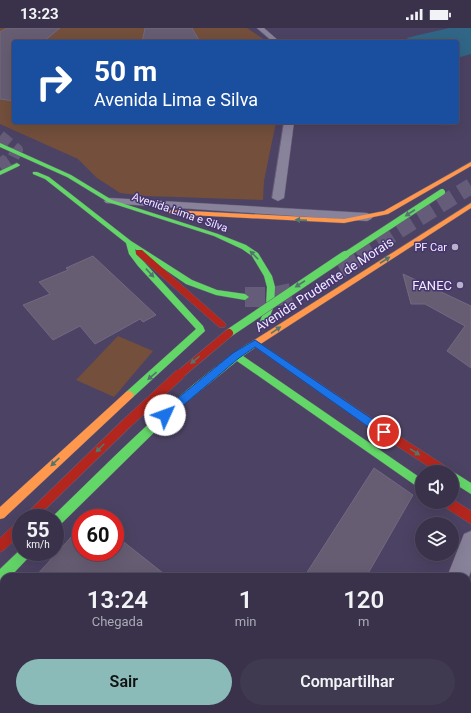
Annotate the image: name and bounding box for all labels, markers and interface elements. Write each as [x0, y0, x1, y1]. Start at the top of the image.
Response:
text: 13:23 [20, 5, 59, 23]
text: 50 m [94, 55, 157, 88]
icon: right [28, 56, 80, 108]
text: Avenida Lima e Silva [94, 89, 258, 110]
street label: Avenida Lima e Silva [130, 190, 229, 235]
one-way arrow [404, 210, 416, 217]
one-way arrow [295, 216, 307, 223]
street label: Avenida Prudente de Morais [252, 234, 397, 335]
place label: PF Car [414, 241, 447, 254]
marker: PF Car [450, 242, 460, 252]
one-way arrow [249, 251, 259, 260]
one-way arrow [380, 256, 390, 264]
one-way arrow [145, 269, 154, 278]
place label: FANEC [412, 278, 452, 293]
one-way arrow [295, 280, 306, 288]
marker: FANEC [455, 280, 465, 290]
one-way arrow [270, 327, 282, 334]
one-way arrow [190, 356, 201, 365]
one-way arrow [147, 371, 158, 380]
position arrow [144, 394, 186, 436]
pin [367, 415, 401, 449]
icon: arrive [373, 421, 395, 443]
one-way arrow [95, 443, 105, 453]
one-way arrow [410, 448, 420, 456]
one-way arrow [50, 457, 60, 467]
map controls [415, 465, 459, 561]
button: sound [415, 465, 459, 509]
speed limit sign: 60 [72, 509, 124, 561]
button: layers [415, 517, 459, 561]
text: 55 [27, 518, 49, 542]
text: km/h [26, 539, 50, 550]
text: 13:24 [87, 586, 148, 614]
text: 1 [239, 586, 252, 614]
text: 120 [343, 586, 384, 614]
text: Chegada [92, 614, 143, 629]
text: min [235, 614, 256, 629]
text: m [358, 614, 369, 629]
button: Sair [16, 659, 232, 705]
button: Compartilhar [240, 659, 455, 705]

